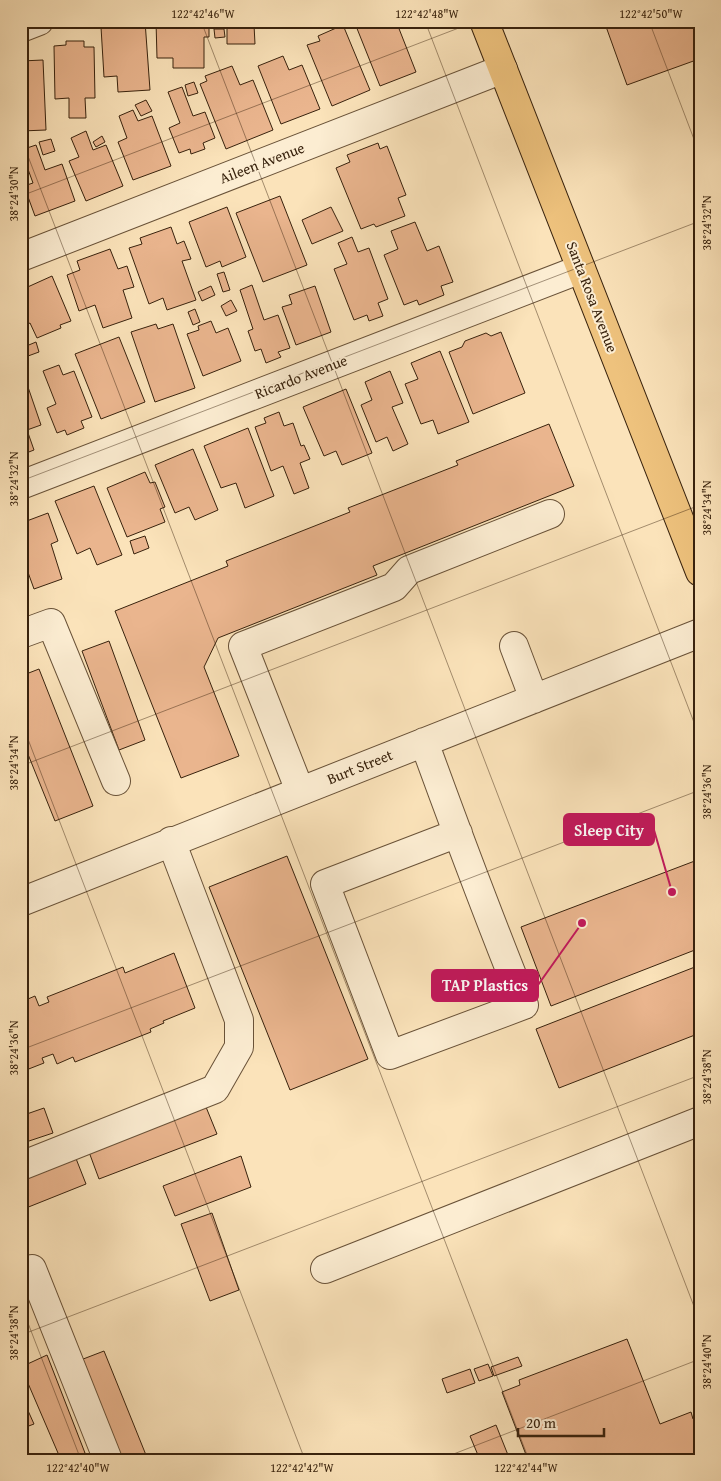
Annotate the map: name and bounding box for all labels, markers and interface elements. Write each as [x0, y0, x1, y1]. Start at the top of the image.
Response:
text: 122°42'46"W [171, 5, 235, 22]
text: 122°42'48"W [395, 5, 459, 22]
text: 122°42'50"W [619, 5, 683, 22]
street label: Aileen Avenue [216, 137, 307, 188]
text: 38°24'30"N [5, 166, 22, 222]
text: 38°24'32"N [698, 195, 715, 251]
street label: Santa Rosa Avenue [562, 238, 623, 355]
street label: Ricardo Avenue [251, 349, 350, 404]
text: 38°24'32"N [5, 451, 22, 507]
text: 38°24'34"N [698, 480, 715, 536]
text: 38°24'34"N [5, 735, 22, 791]
street label: Burt Street [324, 744, 397, 789]
text: 38°24'36"N [698, 764, 715, 820]
callout: Sleep City [564, 814, 654, 845]
text: Sleep City [574, 818, 645, 842]
callout: TAP Plastics [432, 970, 538, 1001]
text: TAP Plastics [442, 973, 528, 997]
text: 38°24'36"N [5, 1020, 22, 1076]
text: 38°24'38"N [698, 1049, 715, 1105]
text: 38°24'38"N [5, 1305, 22, 1361]
text: 38°24'40"N [698, 1334, 715, 1390]
scale bar [518, 1406, 605, 1438]
text: 20 m [526, 1412, 557, 1433]
text: 122°42'40"W [46, 1459, 110, 1476]
text: 122°42'42"W [270, 1459, 334, 1476]
text: 122°42'44"W [494, 1459, 558, 1476]

